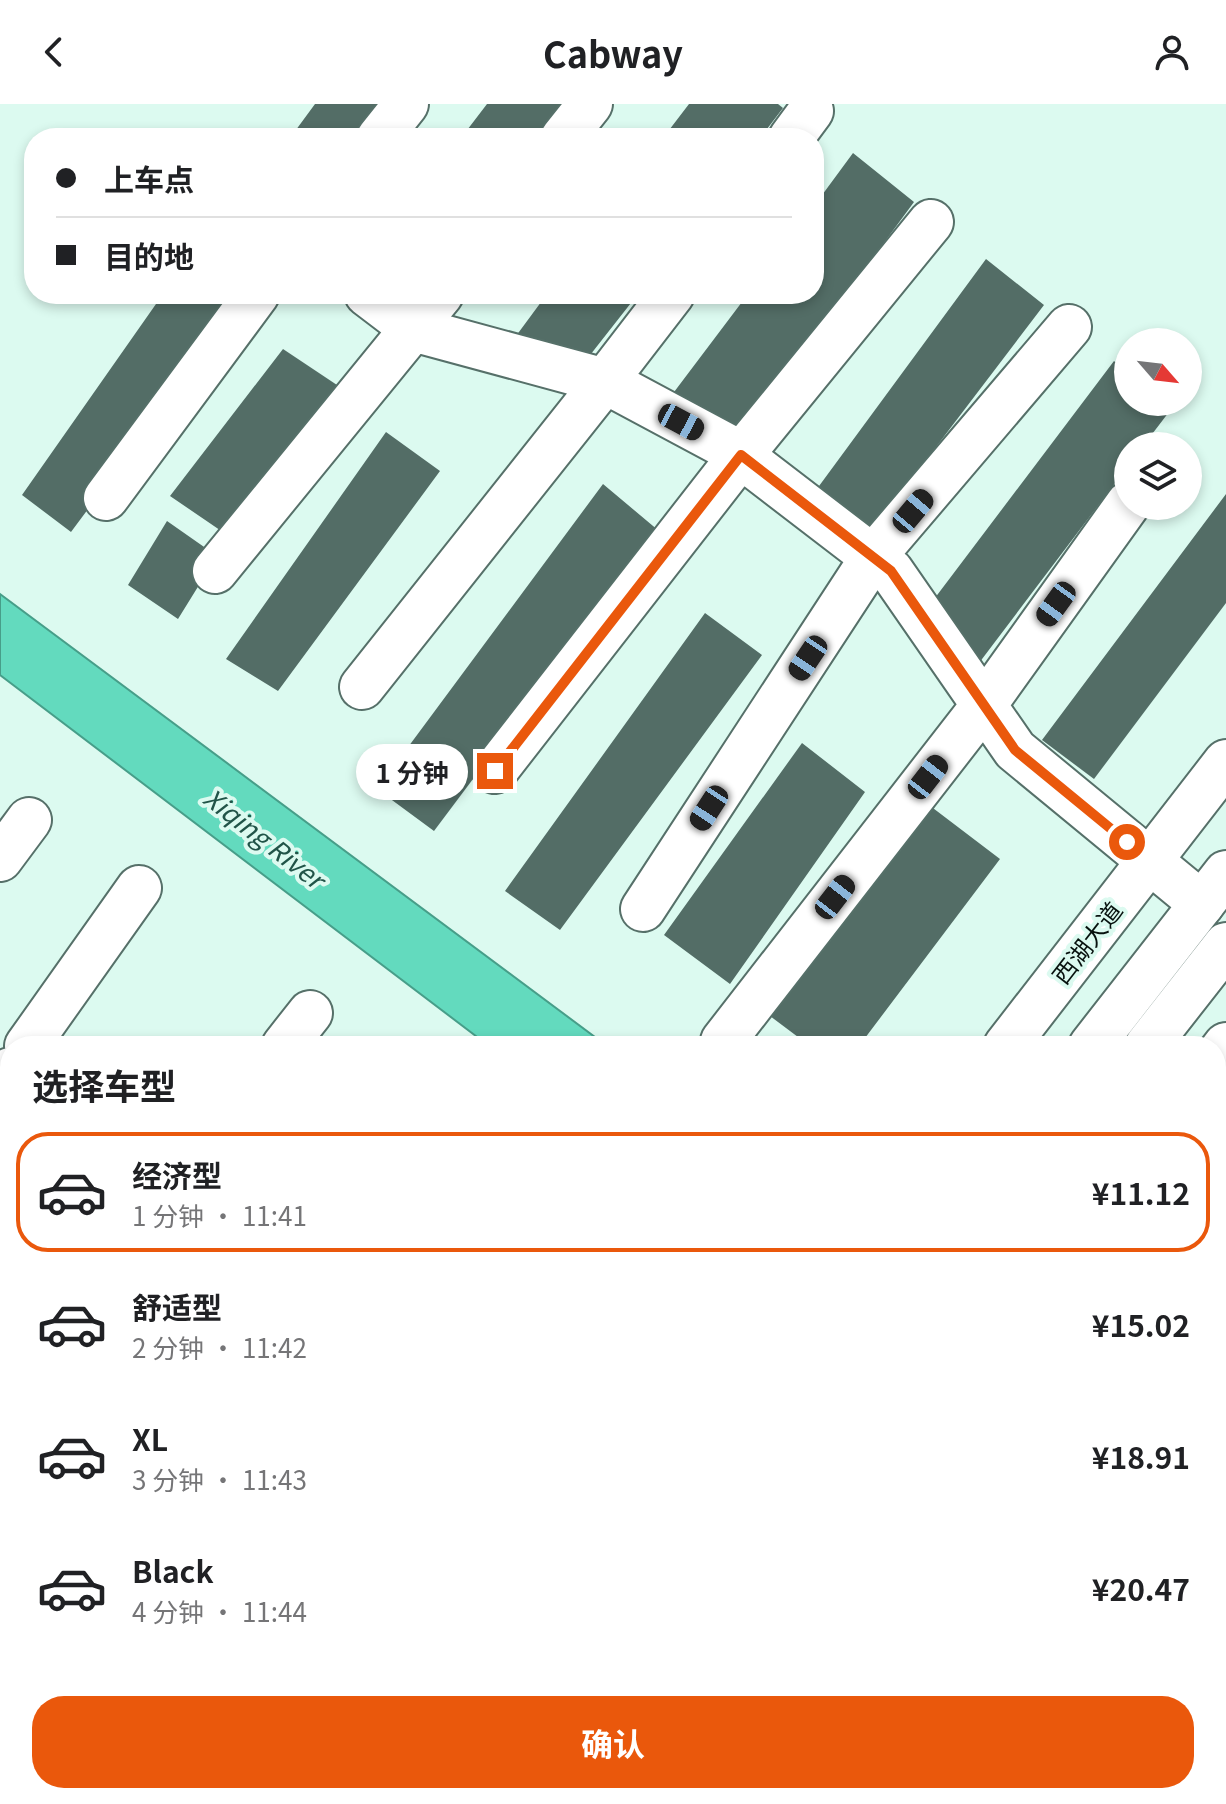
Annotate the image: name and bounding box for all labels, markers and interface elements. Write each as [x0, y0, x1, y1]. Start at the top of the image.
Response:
text: Cabway [543, 26, 683, 78]
icon: back [32, 30, 76, 74]
icon: person [1150, 30, 1194, 74]
text: 上车点 [104, 156, 194, 200]
text: 目的地 [104, 233, 194, 277]
north arrow [1114, 328, 1202, 416]
map controls [1114, 328, 1202, 520]
car [654, 400, 708, 444]
button: layers [1114, 432, 1202, 520]
car [888, 485, 938, 537]
car [1032, 578, 1080, 630]
car [785, 631, 831, 685]
callout: 1 分钟 [355, 743, 467, 799]
car [904, 751, 952, 803]
text: 1 分钟 [375, 753, 449, 790]
route end [477, 753, 513, 789]
water label: Xiqing River [197, 778, 336, 898]
car [686, 781, 732, 835]
route start [1109, 824, 1145, 860]
car [811, 871, 859, 923]
street label: 西湖大道 [1043, 893, 1129, 991]
text: 选择车型 [32, 1058, 176, 1110]
text: 经济型 [132, 1152, 222, 1196]
icon: car [36, 1156, 108, 1228]
text: ¥11.12 [1092, 1170, 1190, 1214]
text: 1 分钟 · 11:41 [132, 1196, 307, 1233]
text: 舒适型 [132, 1284, 222, 1328]
icon: car [36, 1288, 108, 1360]
text: ¥15.02 [1092, 1302, 1190, 1346]
text: 2 分钟 · 11:42 [132, 1328, 307, 1365]
text: XL [132, 1416, 168, 1460]
icon: car [36, 1420, 108, 1492]
text: ¥18.91 [1092, 1434, 1190, 1478]
text: 3 分钟 · 11:43 [132, 1460, 307, 1497]
text: Black [132, 1548, 214, 1592]
icon: car [36, 1552, 108, 1624]
text: ¥20.47 [1092, 1566, 1190, 1610]
text: 4 分钟 · 11:44 [132, 1592, 307, 1629]
button: 确认 [32, 1696, 1194, 1788]

